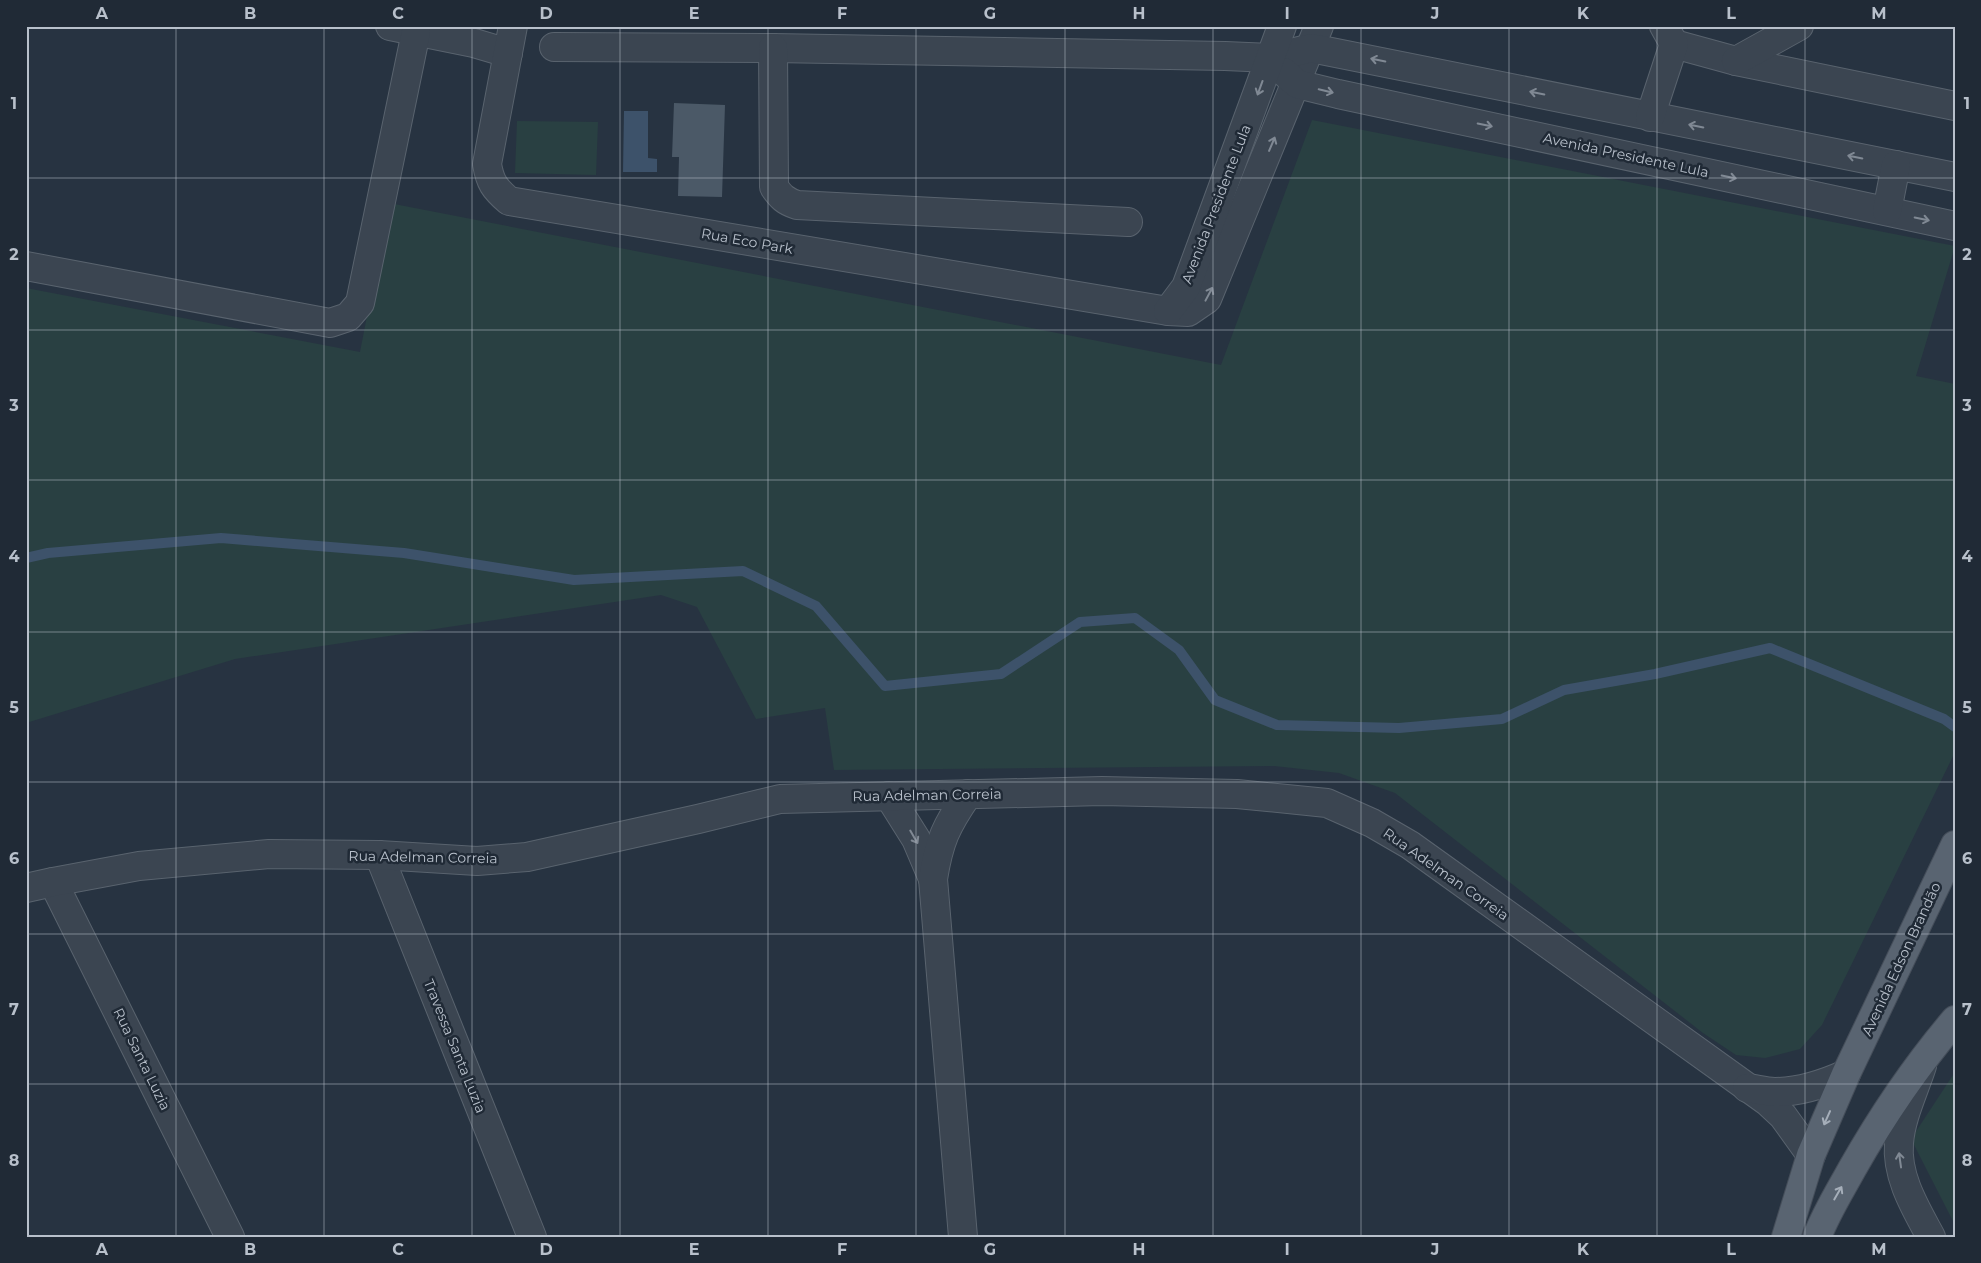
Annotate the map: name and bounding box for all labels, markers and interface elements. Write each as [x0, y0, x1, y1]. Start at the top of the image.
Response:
text: A [95, 4, 109, 23]
text: B [244, 4, 256, 23]
text: C [392, 4, 404, 23]
text: D [539, 4, 553, 23]
text: E [689, 4, 699, 23]
text: F [837, 4, 847, 23]
text: G [984, 4, 996, 23]
text: H [1133, 4, 1145, 23]
text: I [1284, 4, 1290, 23]
text: J [1430, 4, 1439, 23]
text: K [1577, 4, 1590, 23]
text: L [1726, 4, 1736, 23]
text: M [1871, 4, 1887, 23]
one-way arrow [1370, 55, 1386, 64]
one-way arrow [1255, 80, 1264, 96]
one-way arrow [1317, 87, 1333, 96]
one-way arrow [1529, 88, 1545, 97]
text: 1 [11, 94, 17, 113]
text: 1 [1964, 94, 1970, 113]
one-way arrow [1476, 121, 1492, 130]
one-way arrow [1688, 121, 1704, 130]
street label: Avenida Presidente Lula [1177, 122, 1255, 286]
street label: Avenida Presidente Lula [1542, 129, 1710, 181]
one-way arrow [1267, 137, 1277, 152]
one-way arrow [1848, 152, 1864, 162]
one-way arrow [1721, 173, 1737, 182]
one-way arrow [1914, 215, 1930, 224]
street label: Rua Eco Park [700, 224, 795, 258]
text: 2 [9, 245, 19, 264]
text: 2 [1962, 245, 1972, 264]
one-way arrow [1205, 287, 1214, 302]
text: 3 [8, 396, 19, 415]
text: 3 [1961, 396, 1972, 415]
text: 4 [8, 547, 20, 566]
text: 4 [1961, 547, 1973, 566]
text: 5 [9, 698, 19, 717]
text: 5 [1962, 698, 1972, 717]
street label: Rua Adelman Correia [852, 785, 1002, 805]
street label: Rua Adelman Correia [1380, 824, 1512, 924]
one-way arrow [909, 829, 919, 843]
street label: Rua Adelman Correia [348, 847, 498, 867]
text: 6 [9, 849, 19, 868]
text: 6 [1962, 849, 1972, 868]
street label: Avenida Edson Brandão [1857, 879, 1945, 1039]
street label: Travessa Santa Luzia [420, 976, 490, 1116]
text: 7 [9, 1000, 19, 1019]
text: 7 [1962, 1000, 1972, 1019]
street label: Rua Santa Luzia [109, 1005, 175, 1113]
one-way arrow [1821, 1110, 1831, 1125]
text: 8 [9, 1151, 19, 1170]
text: 8 [1962, 1151, 1972, 1170]
one-way arrow [1895, 1152, 1905, 1168]
one-way arrow [1834, 1186, 1844, 1201]
text: A [95, 1240, 109, 1259]
text: B [244, 1240, 256, 1259]
text: C [392, 1240, 404, 1259]
text: D [539, 1240, 553, 1259]
text: E [689, 1240, 699, 1259]
text: F [837, 1240, 847, 1259]
text: G [984, 1240, 996, 1259]
text: H [1133, 1240, 1145, 1259]
text: I [1284, 1240, 1290, 1259]
text: J [1430, 1240, 1439, 1259]
text: K [1577, 1240, 1590, 1259]
text: L [1726, 1240, 1736, 1259]
text: M [1871, 1240, 1887, 1259]

